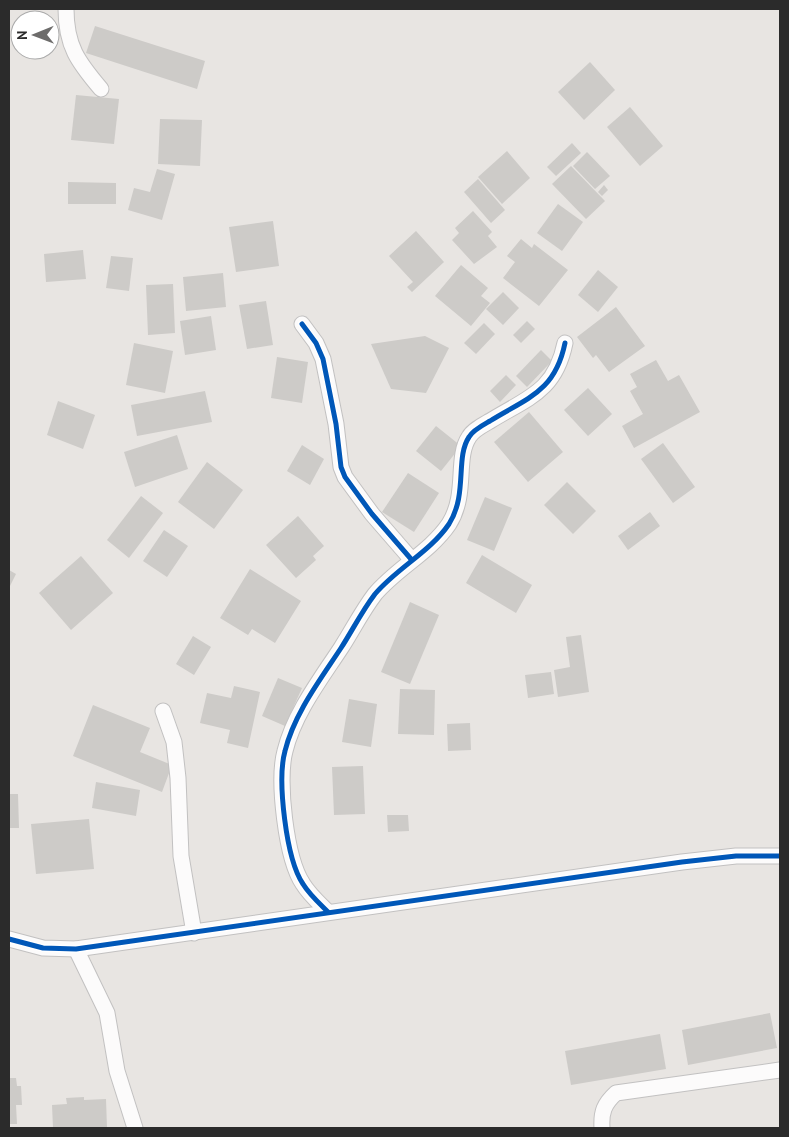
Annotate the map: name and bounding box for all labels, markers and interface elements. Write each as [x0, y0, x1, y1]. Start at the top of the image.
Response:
north arrow [10, 10, 60, 60]
text: N [13, 30, 31, 40]

